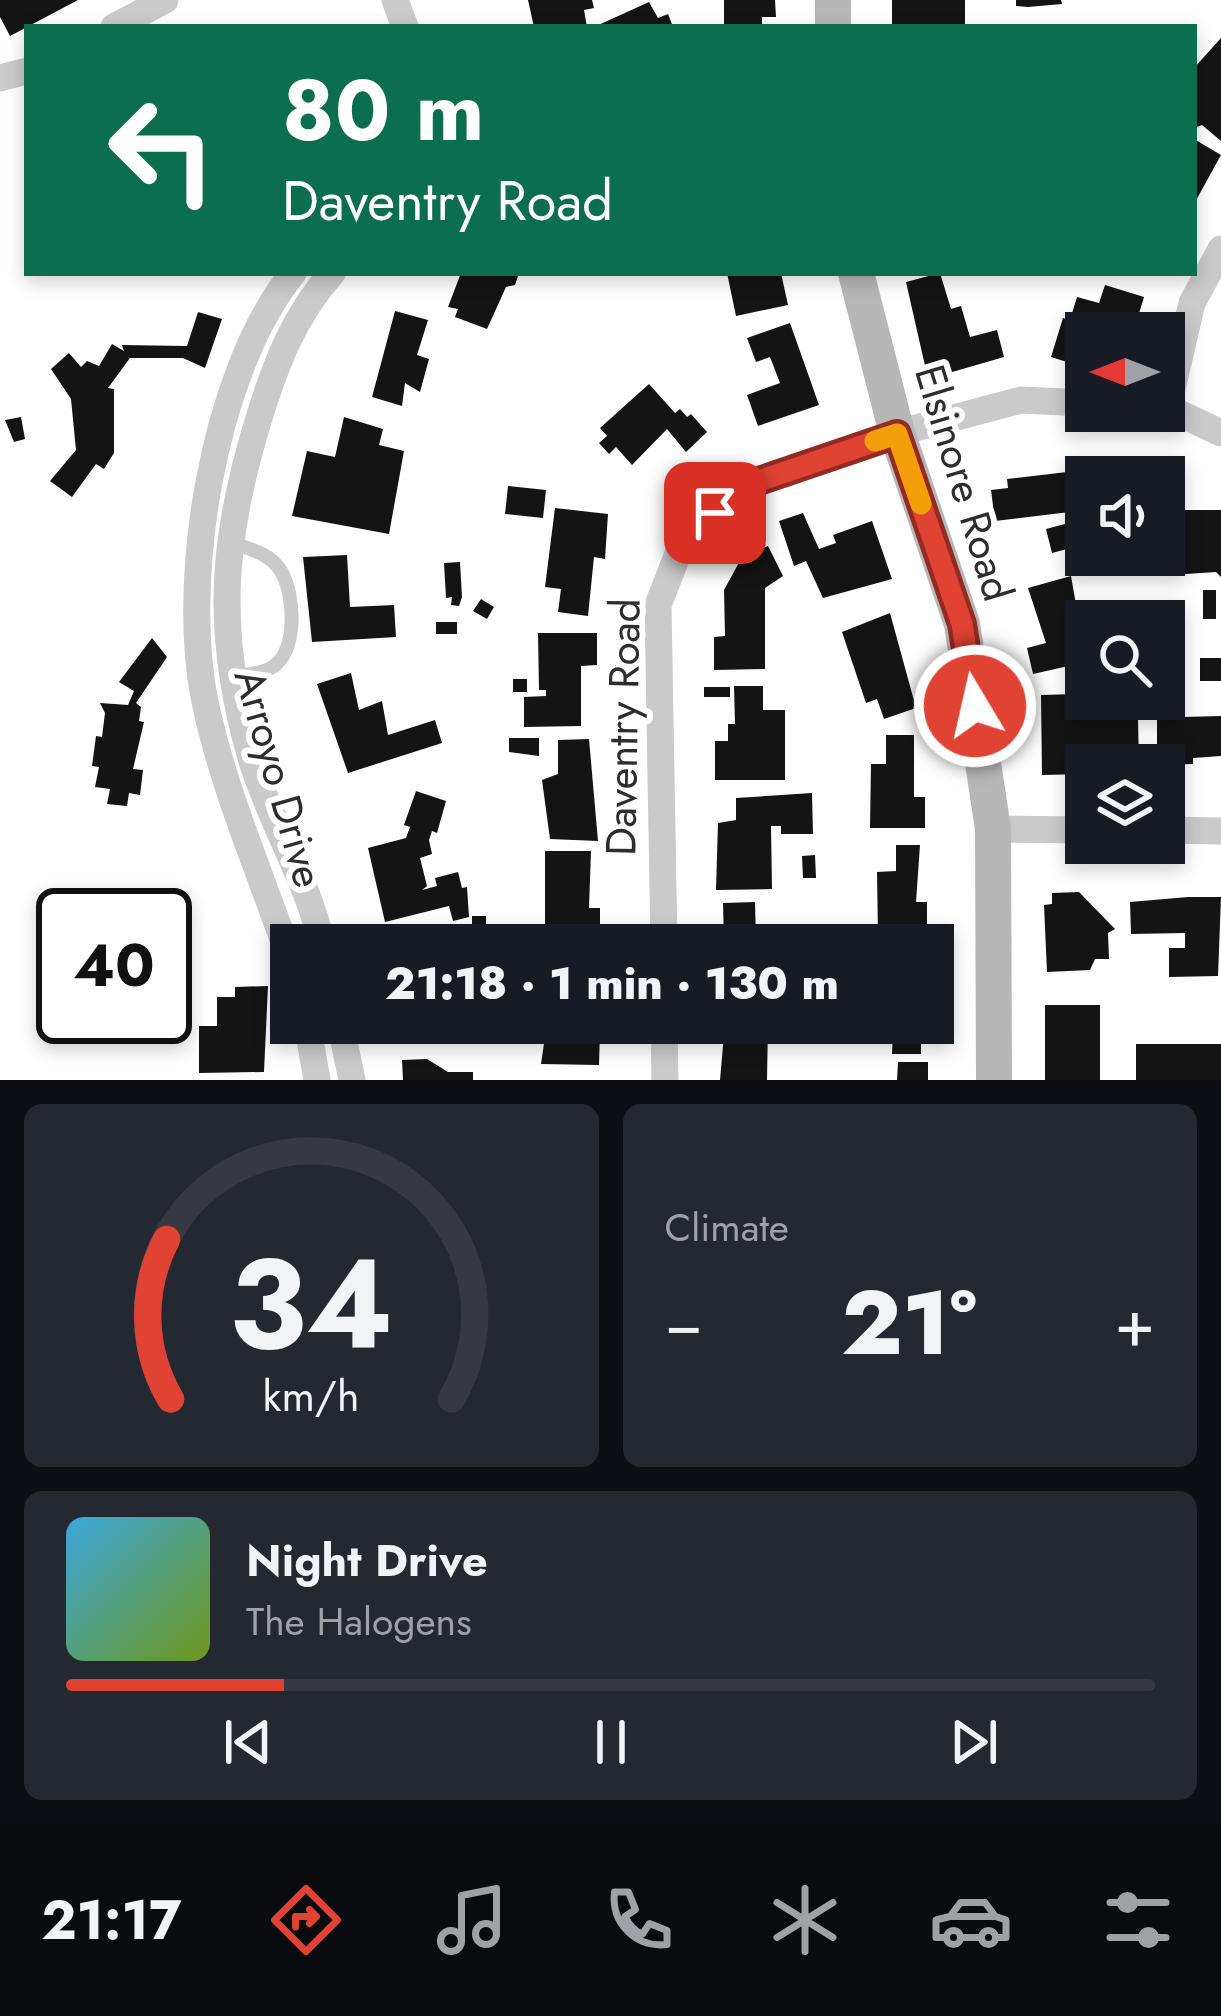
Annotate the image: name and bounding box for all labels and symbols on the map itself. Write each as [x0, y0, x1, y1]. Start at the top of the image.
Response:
north arrow [1065, 312, 1185, 432]
street label: Elsinore Road [899, 357, 1029, 609]
pin [664, 462, 766, 564]
street label: Daventry Road [590, 598, 656, 856]
position arrow [912, 643, 1038, 769]
street label: Arroyo Drive [219, 661, 339, 895]
speed limit sign: 40 [36, 888, 192, 1044]

